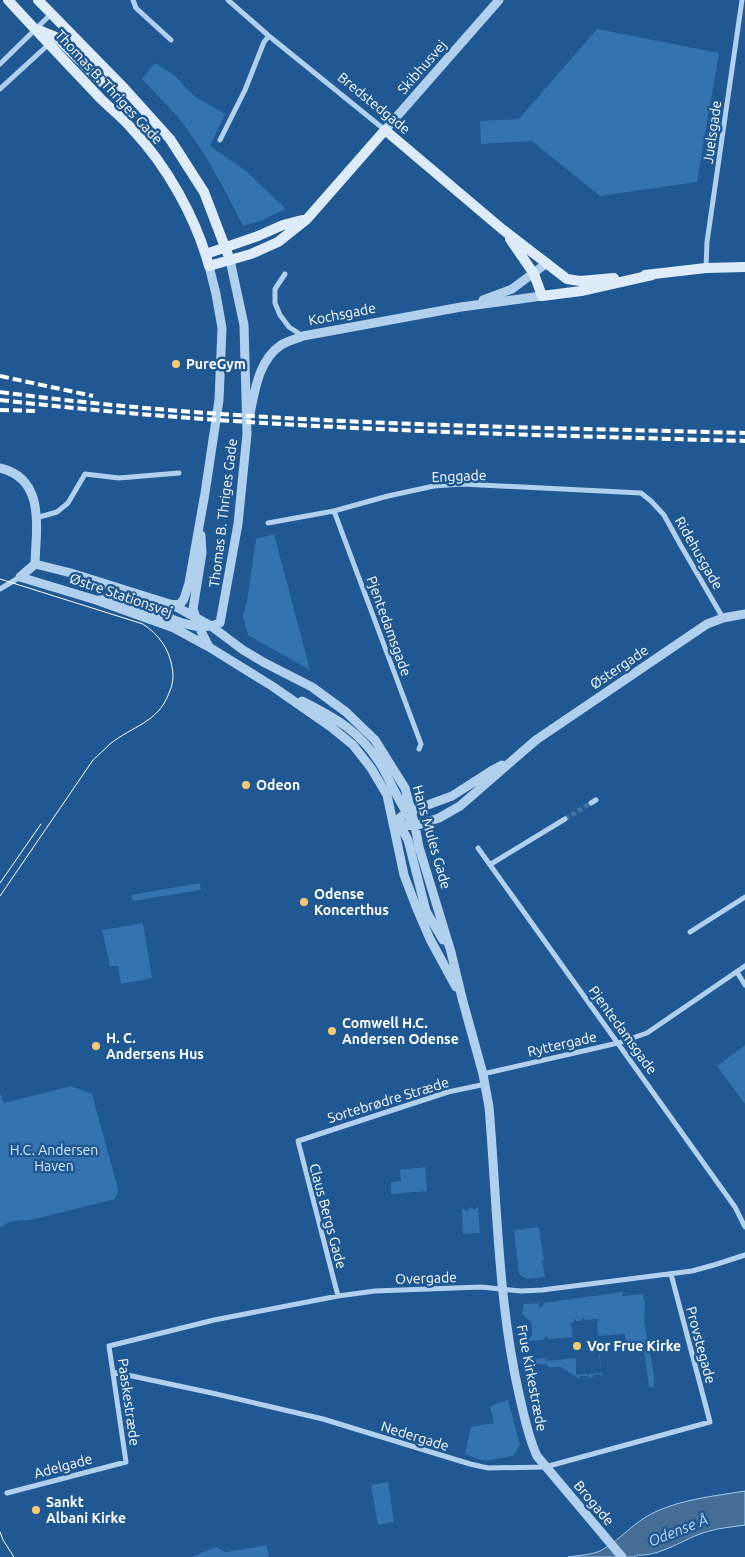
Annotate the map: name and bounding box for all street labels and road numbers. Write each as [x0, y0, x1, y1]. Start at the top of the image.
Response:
street label: Thomas B. Thriges Gade [52, 27, 166, 147]
street label: Skibhusvej [394, 37, 450, 97]
street label: Bredstedgade [334, 69, 414, 137]
street label: Juelsgade [700, 99, 724, 165]
street label: Kochsgade [307, 300, 377, 328]
street label: Thomas B. Thriges Gade [206, 438, 240, 588]
street label: Enggade [431, 467, 487, 485]
street label: Ridehusgade [672, 514, 726, 592]
street label: Østre Stationsvej [67, 570, 175, 620]
street label: Pjentedamsgade [363, 574, 415, 678]
street label: Østergade [587, 642, 651, 692]
street label: Hans Mules Gade [409, 783, 455, 891]
street label: Pjentedamsgade [586, 983, 660, 1077]
street label: Ryttergade [526, 1028, 598, 1060]
street label: Sortebrødre Stræde [325, 1074, 451, 1126]
street label: Claus Bergs Gade [306, 1162, 350, 1270]
street label: Overgade [395, 1269, 457, 1287]
street label: Provstegade [683, 1305, 719, 1385]
street label: Frue Kirkestræde [514, 1323, 550, 1433]
street label: Paaskestræde [115, 1357, 143, 1447]
street label: Nedergade [379, 1418, 451, 1454]
street label: Adelgade [32, 1451, 94, 1481]
street label: Brogade [571, 1477, 617, 1529]

